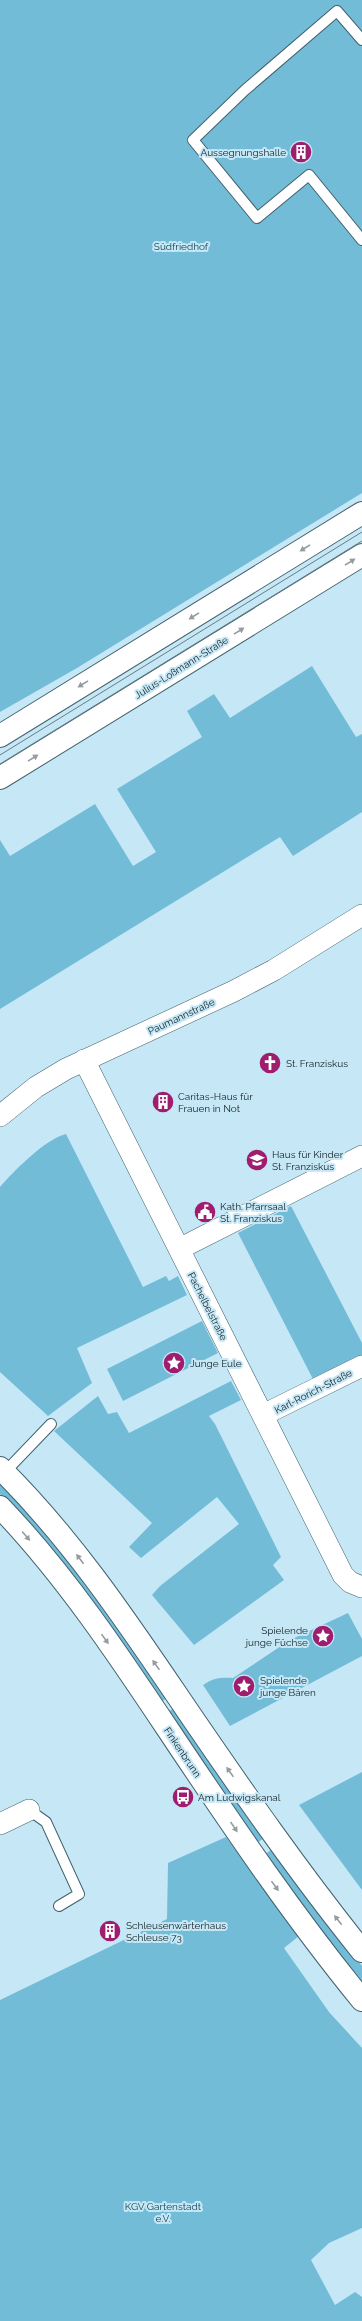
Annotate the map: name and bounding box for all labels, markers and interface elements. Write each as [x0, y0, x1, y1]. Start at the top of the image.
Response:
building icon: Aussegnungshalle [288, 139, 314, 165]
place label: Aussegnungshalle [201, 147, 286, 158]
park label: Südfriedhof [154, 241, 209, 252]
one-way arrow [299, 545, 311, 552]
one-way arrow [344, 559, 356, 566]
one-way arrow [188, 613, 200, 620]
one-way arrow [233, 627, 245, 634]
street label: Julius-Loßmann-Straße [133, 634, 230, 701]
one-way arrow [78, 681, 89, 688]
one-way arrow [27, 754, 39, 761]
street label: Paumannstraße [146, 996, 216, 1037]
church icon: St. Franziskus [257, 1050, 283, 1076]
place label: St. Franziskus [286, 1058, 348, 1069]
building icon: Caritas-Haus für Frauen in Not [150, 1089, 176, 1115]
place label: Caritas-Haus für Frauen in Not [178, 1091, 253, 1114]
school or university icon: Haus für Kinder St. Franziskus [244, 1147, 270, 1173]
place label: Haus für Kinder St. Franziskus [272, 1149, 344, 1172]
public building icon: Kath. Pfarrsaal St. Franziskus [192, 1199, 218, 1225]
place label: Kath. Pfarrsaal St. Franziskus [220, 1201, 286, 1224]
street label: Pachelbelstraße [186, 1270, 229, 1342]
place icon: Junge Eule [161, 1350, 187, 1376]
place label: Junge Eule [190, 1358, 242, 1369]
street label: Karl-Rorich-Straße [273, 1367, 354, 1416]
one-way arrow [21, 1530, 30, 1541]
one-way arrow [76, 1554, 85, 1565]
place icon: Spielende junge Füchse [310, 1623, 336, 1649]
place label: Spielende junge Füchse [244, 1625, 308, 1648]
one-way arrow [101, 1633, 109, 1644]
one-way arrow [152, 1660, 160, 1670]
place icon: Spielende junge Bären [231, 1673, 257, 1699]
place label: Spielende junge Bären [258, 1675, 316, 1698]
street label: Finkenbrunn [162, 1725, 203, 1779]
one-way arrow [226, 1767, 234, 1777]
bus stop icon: Am Ludwigskanal [170, 1784, 196, 1810]
place label: Am Ludwigskanal [198, 1792, 281, 1803]
one-way arrow [230, 1821, 238, 1832]
one-way arrow [271, 1880, 279, 1891]
one-way arrow [334, 1915, 342, 1926]
building icon: Schleusenwärterhaus Schleuse 73 [97, 1918, 123, 1944]
place label: Schleusenwärterhaus Schleuse 73 [126, 1920, 226, 1943]
park label: KGV Gartenstadt e.V. [125, 2201, 202, 2224]

